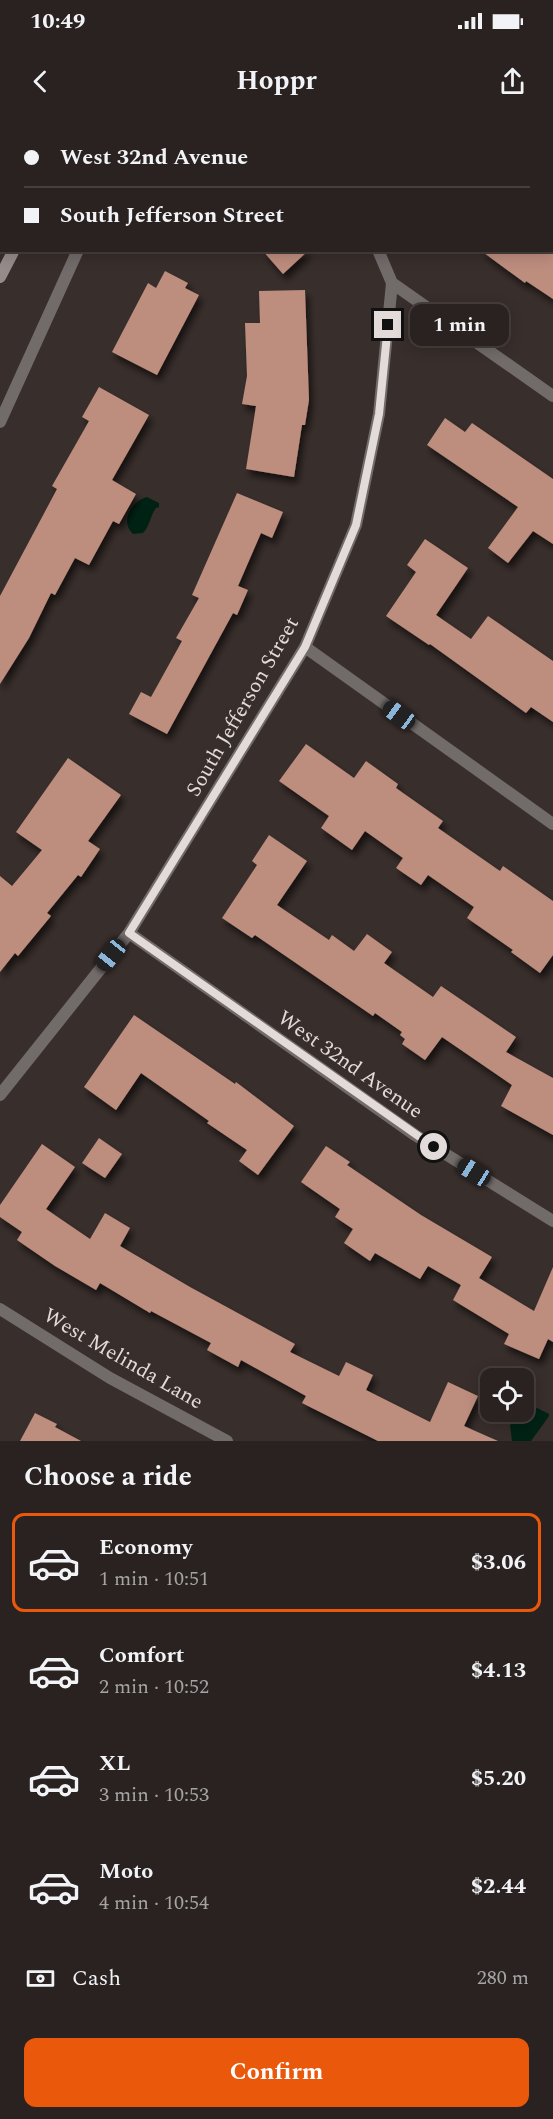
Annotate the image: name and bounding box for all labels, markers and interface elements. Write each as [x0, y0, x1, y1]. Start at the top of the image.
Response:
text: 10:49 [30, 5, 85, 38]
text: Hoppr [236, 60, 317, 102]
icon: back [24, 65, 57, 98]
icon: share [496, 65, 529, 98]
text: West 32nd Avenue [60, 141, 248, 174]
text: South Jefferson Street [60, 199, 284, 232]
callout: 1 min [409, 304, 508, 346]
text: 1 min [433, 310, 486, 340]
route end [374, 311, 401, 338]
street label: South Jefferson Street [178, 611, 308, 803]
car [379, 697, 419, 733]
car [93, 935, 129, 975]
street label: West 32nd Avenue [271, 1003, 429, 1127]
route start [420, 1133, 447, 1160]
car [454, 1155, 494, 1189]
street label: West Melinda Lane [37, 1300, 209, 1418]
map controls [480, 1368, 534, 1422]
button: locate [480, 1368, 534, 1422]
text: Choose a ride [24, 1456, 192, 1498]
text: Economy [99, 1531, 192, 1564]
icon: car [27, 1536, 81, 1590]
text: $3.06 [471, 1546, 526, 1579]
text: 1 min · 10:51 [99, 1564, 209, 1594]
text: Comfort [99, 1639, 184, 1672]
icon: car [27, 1644, 81, 1698]
text: $4.13 [471, 1654, 526, 1687]
text: 2 min · 10:52 [99, 1672, 209, 1702]
text: XL [99, 1747, 130, 1780]
icon: car [27, 1752, 81, 1806]
text: $5.20 [471, 1762, 526, 1795]
text: 3 min · 10:53 [99, 1780, 209, 1810]
text: Moto [99, 1855, 153, 1888]
icon: car [27, 1860, 81, 1914]
text: $2.44 [471, 1870, 526, 1903]
text: 4 min · 10:54 [99, 1888, 209, 1918]
icon: cash [24, 1962, 57, 1995]
text: Cash [72, 1962, 121, 1995]
text: 280 m [477, 1963, 529, 1993]
button: Confirm [24, 2038, 529, 2107]

